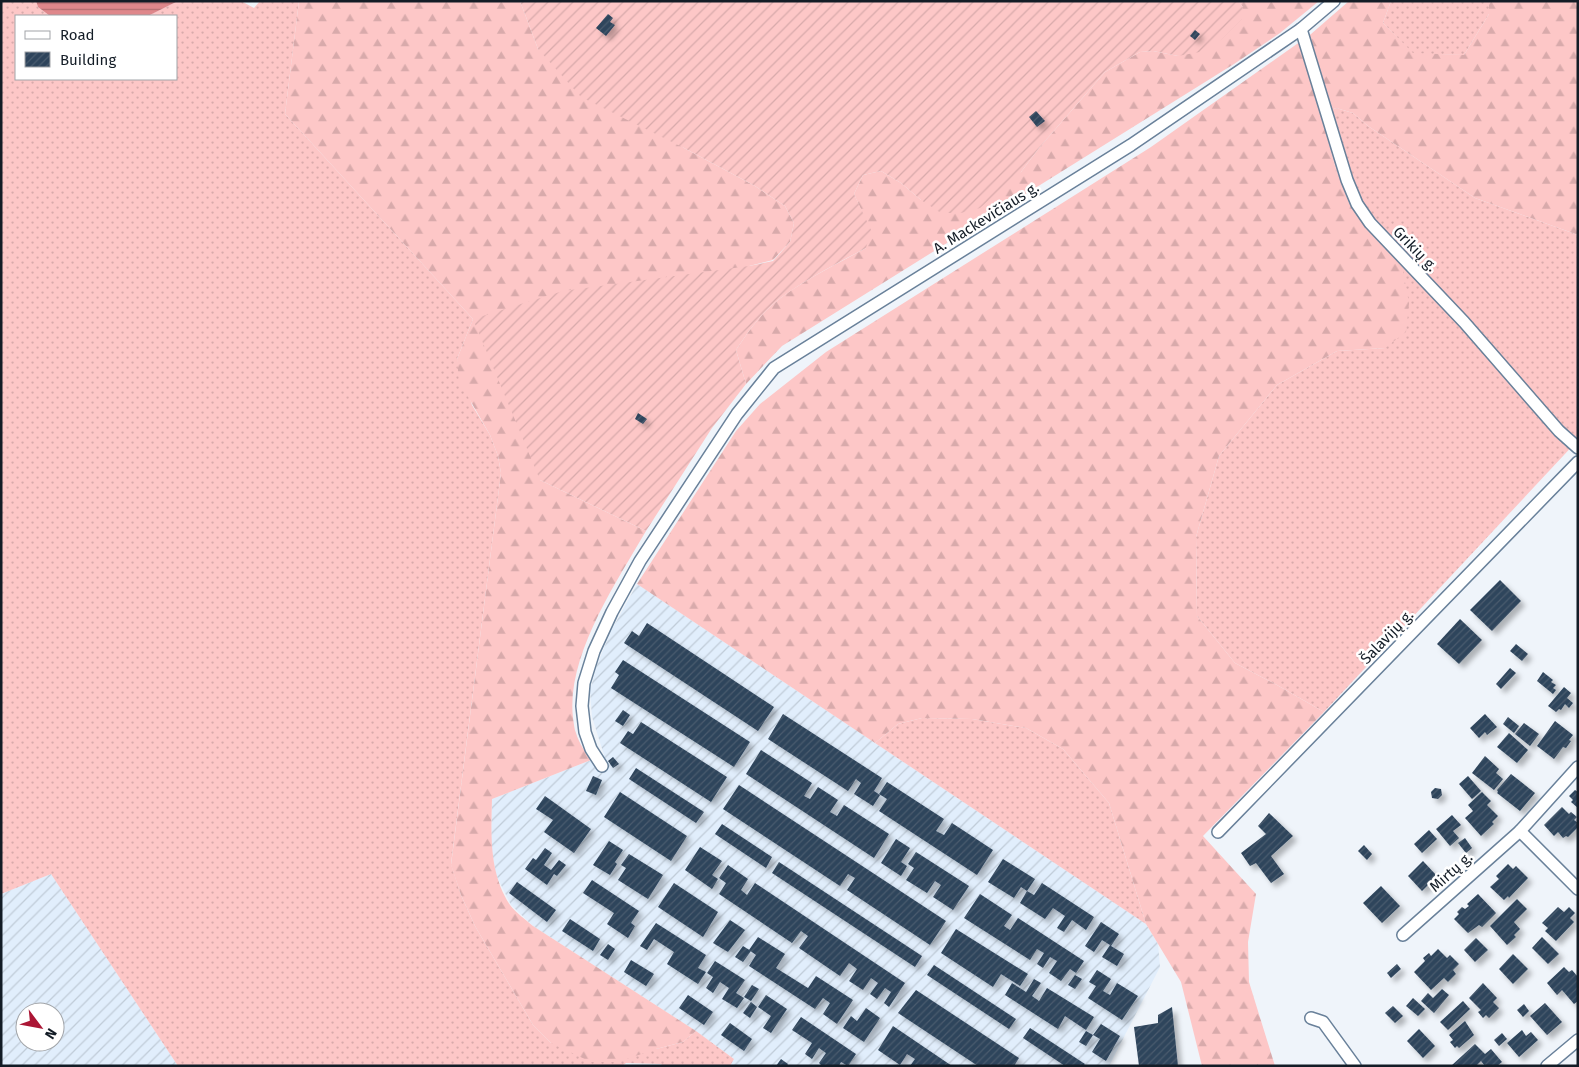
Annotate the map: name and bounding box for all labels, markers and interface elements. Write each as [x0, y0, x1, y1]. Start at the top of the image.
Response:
legend [15, 15, 178, 80]
text: Road [60, 26, 95, 44]
text: Building [60, 51, 116, 69]
street label: A. Mackevičiaus g. [930, 178, 1042, 258]
street label: Grikių g. [1389, 223, 1441, 275]
street label: Šalavijų g. [1357, 606, 1417, 668]
street label: Mirtų g. [1426, 848, 1476, 896]
north arrow [15, 1002, 65, 1052]
text: N [41, 1025, 60, 1042]

